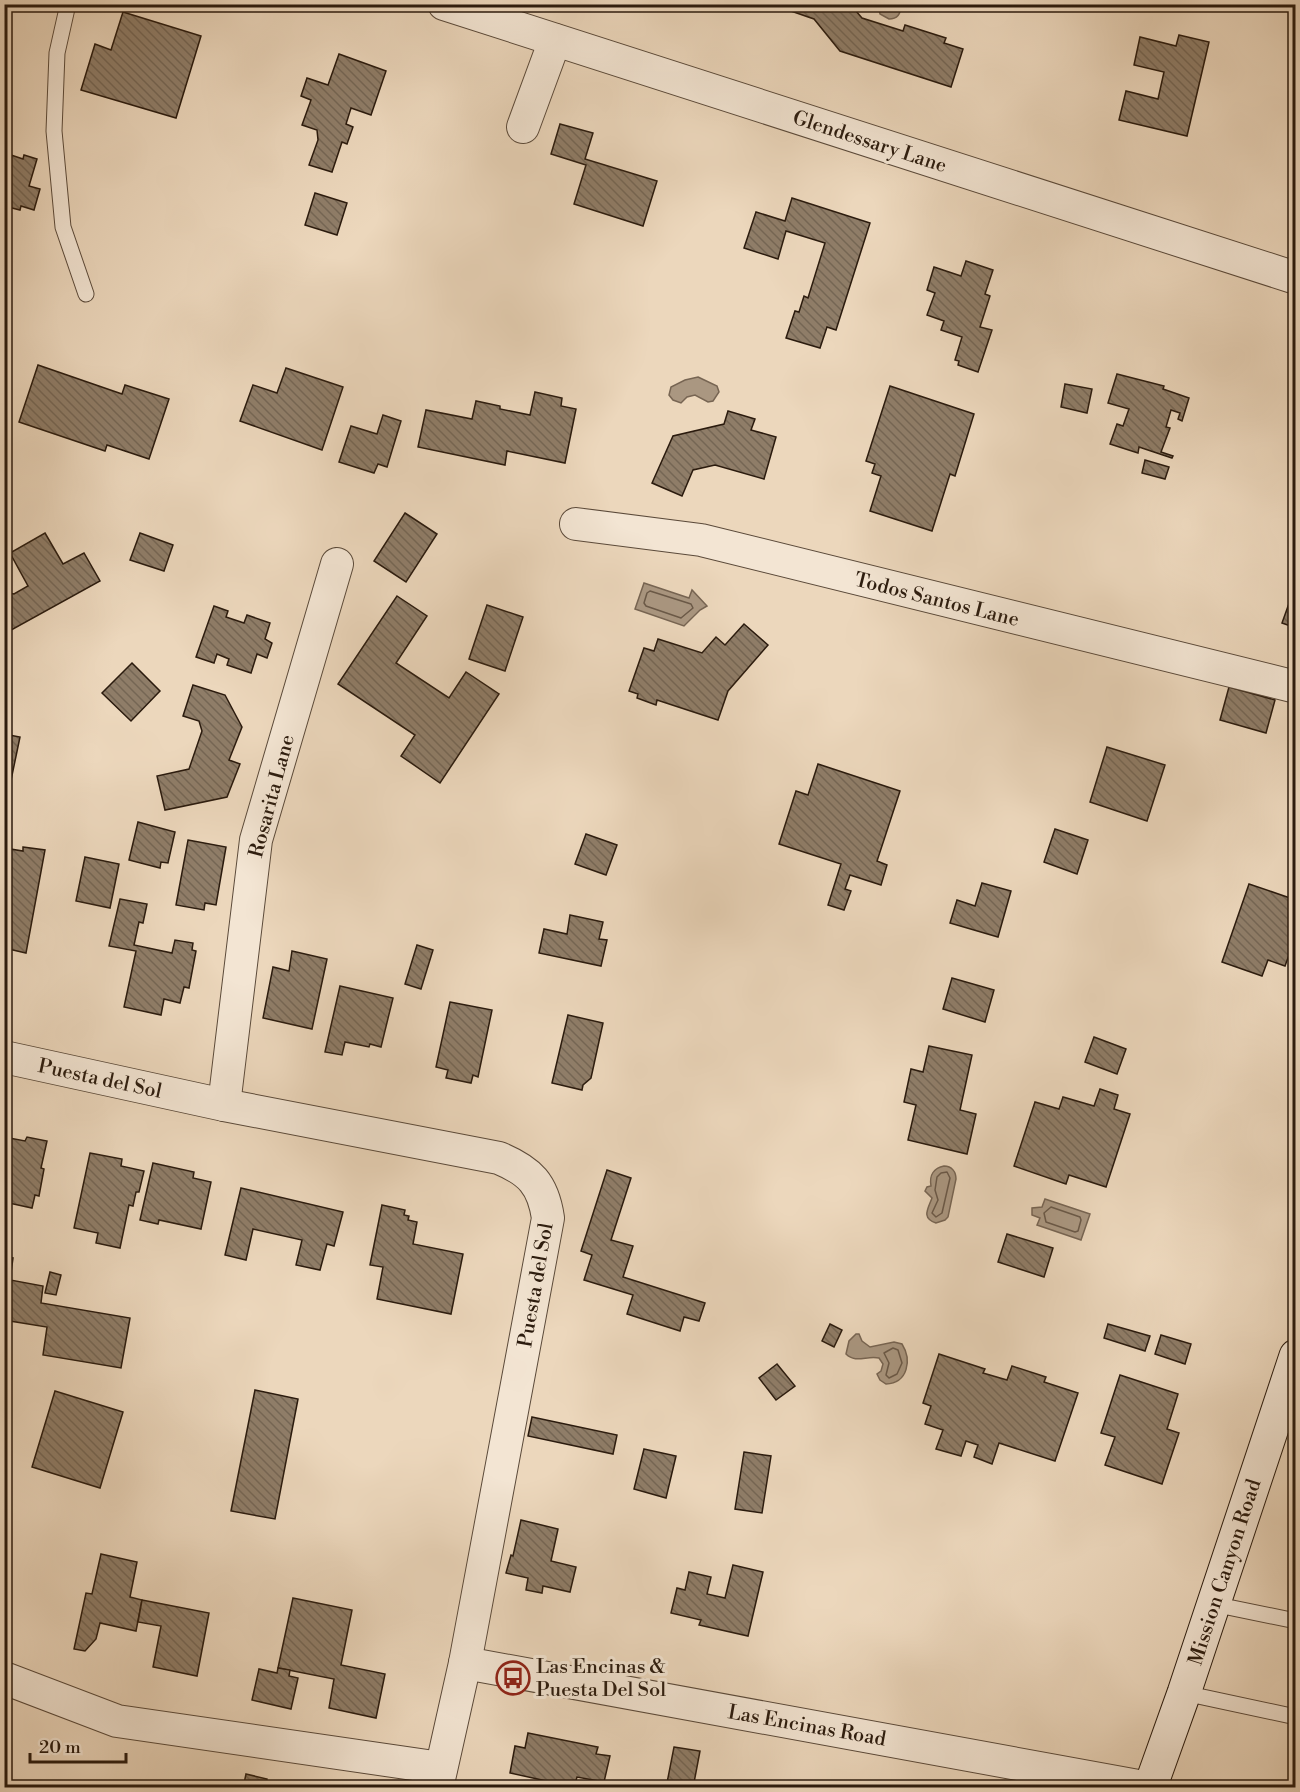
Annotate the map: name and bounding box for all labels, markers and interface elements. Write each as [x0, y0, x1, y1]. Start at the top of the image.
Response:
street label: Glendessary Lane [789, 106, 950, 179]
street label: Todos Santos Lane [852, 568, 1022, 633]
street label: Rosarita Lane [244, 732, 301, 861]
street label: Puesta del Sol [35, 1054, 164, 1105]
street label: Puesta del Sol [513, 1221, 560, 1349]
street label: Mission Canyon Road [1184, 1476, 1268, 1669]
place label: Las Encinas & Puesta Del Sol [536, 1655, 666, 1703]
bus stop icon: Las Encinas & Puesta Del Sol [495, 1660, 531, 1696]
street label: Las Encinas Road [726, 1700, 888, 1753]
scale bar [30, 1726, 126, 1764]
text: 20 m [39, 1736, 81, 1759]

